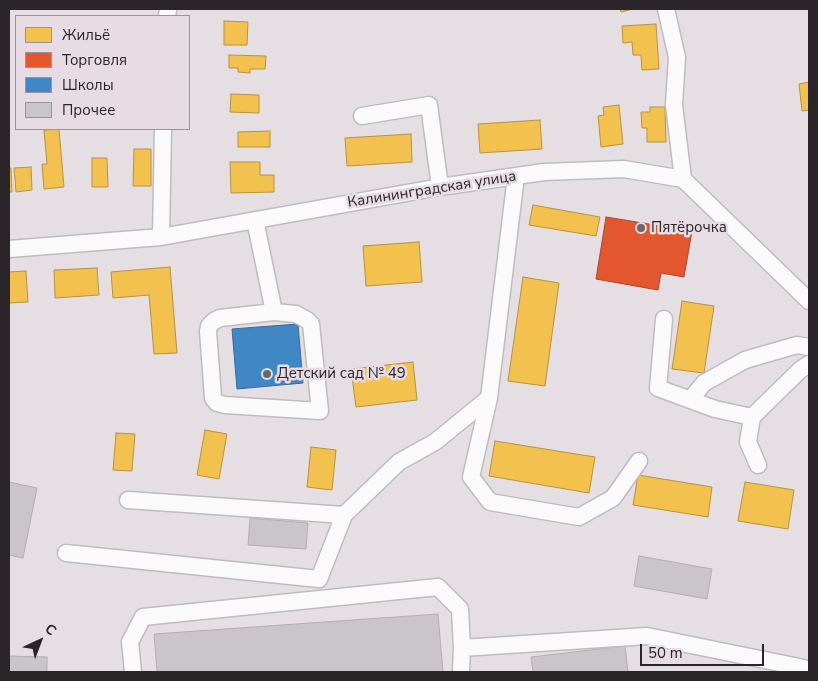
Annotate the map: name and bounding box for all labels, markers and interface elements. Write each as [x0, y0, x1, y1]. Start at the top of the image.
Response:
legend [15, 15, 190, 130]
text: Жильё [62, 25, 110, 45]
text: Торговля [62, 50, 127, 70]
text: Школы [62, 75, 114, 95]
text: Прочее [62, 100, 115, 120]
street label: Калининградская улица [346, 168, 518, 212]
place label: Пятёрочка [651, 219, 727, 237]
marker: Пятёрочка [635, 222, 647, 234]
place label: Детский сад № 49 [277, 365, 406, 383]
marker: Детский сад № 49 [261, 368, 273, 380]
north arrow [15, 616, 65, 666]
text: С [41, 619, 61, 640]
scale bar [643, 634, 767, 666]
text: 50 m [648, 643, 683, 663]

